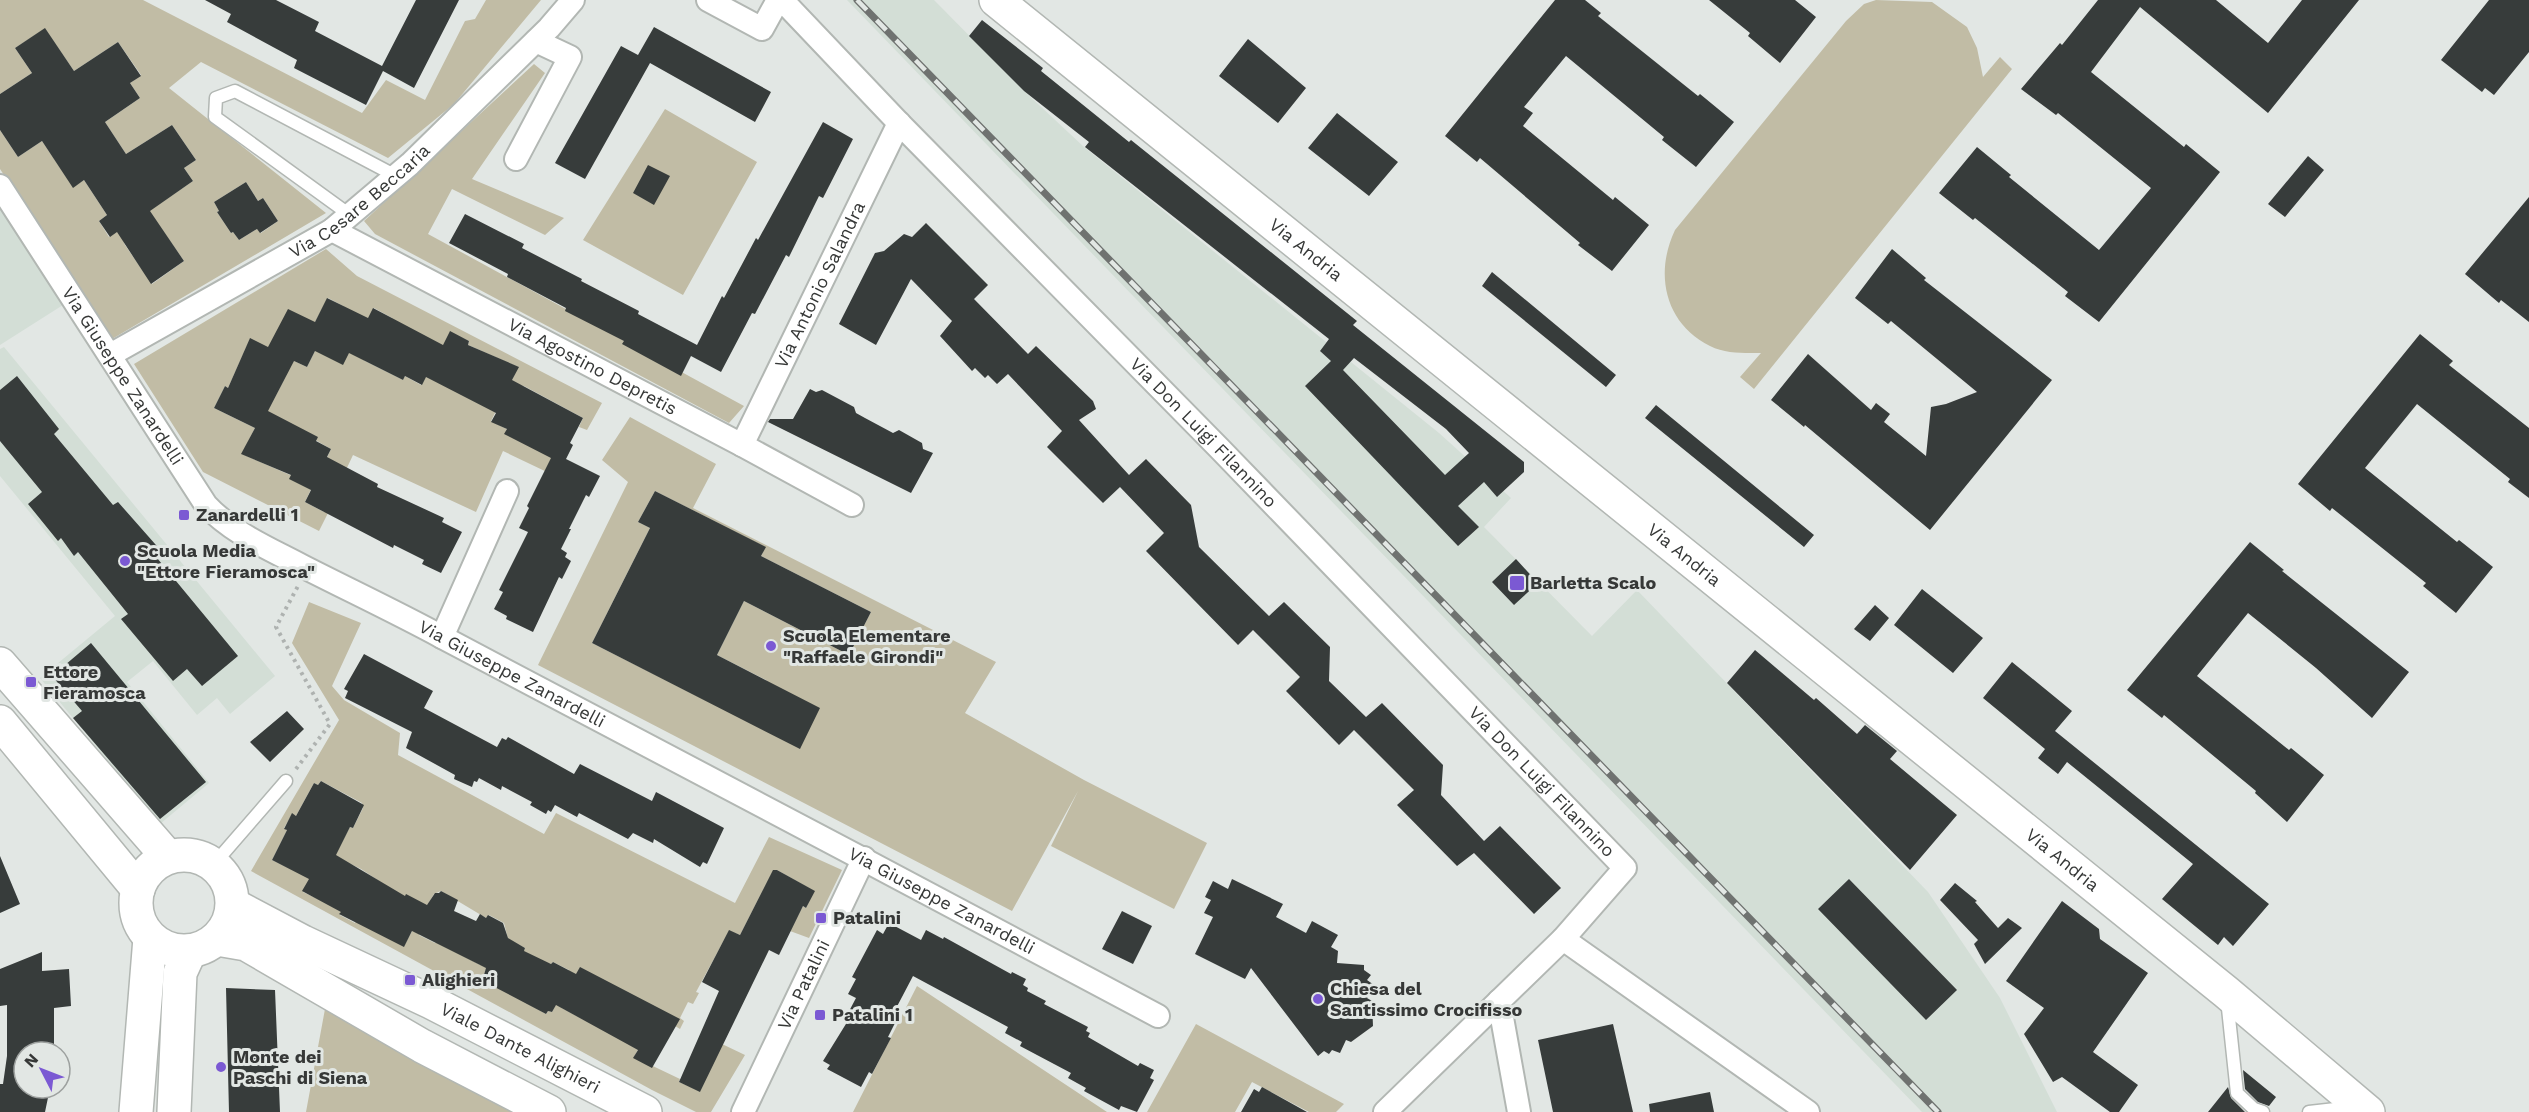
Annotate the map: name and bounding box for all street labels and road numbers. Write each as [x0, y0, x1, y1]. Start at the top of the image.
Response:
street label: Via Cesare Beccaria [285, 140, 434, 262]
street label: Via Antonio Salandra [770, 198, 869, 372]
street label: Via Andria [1265, 214, 1347, 285]
street label: Via Giuseppe Zanardelli [58, 283, 188, 469]
street label: Via Agostino Depretis [505, 313, 681, 419]
street label: Via Don Luigi Filannino [1126, 353, 1282, 512]
street label: Via Andria [1643, 519, 1725, 590]
street label: Via Giuseppe Zanardelli [415, 616, 609, 731]
street label: Via Don Luigi Filannino [1465, 702, 1619, 861]
street label: Via Andria [2022, 824, 2104, 896]
street label: Via Giuseppe Zanardelli [845, 842, 1039, 958]
street label: Via Patalini [773, 936, 834, 1033]
street label: Viale Dante Alighieri [437, 998, 604, 1097]

